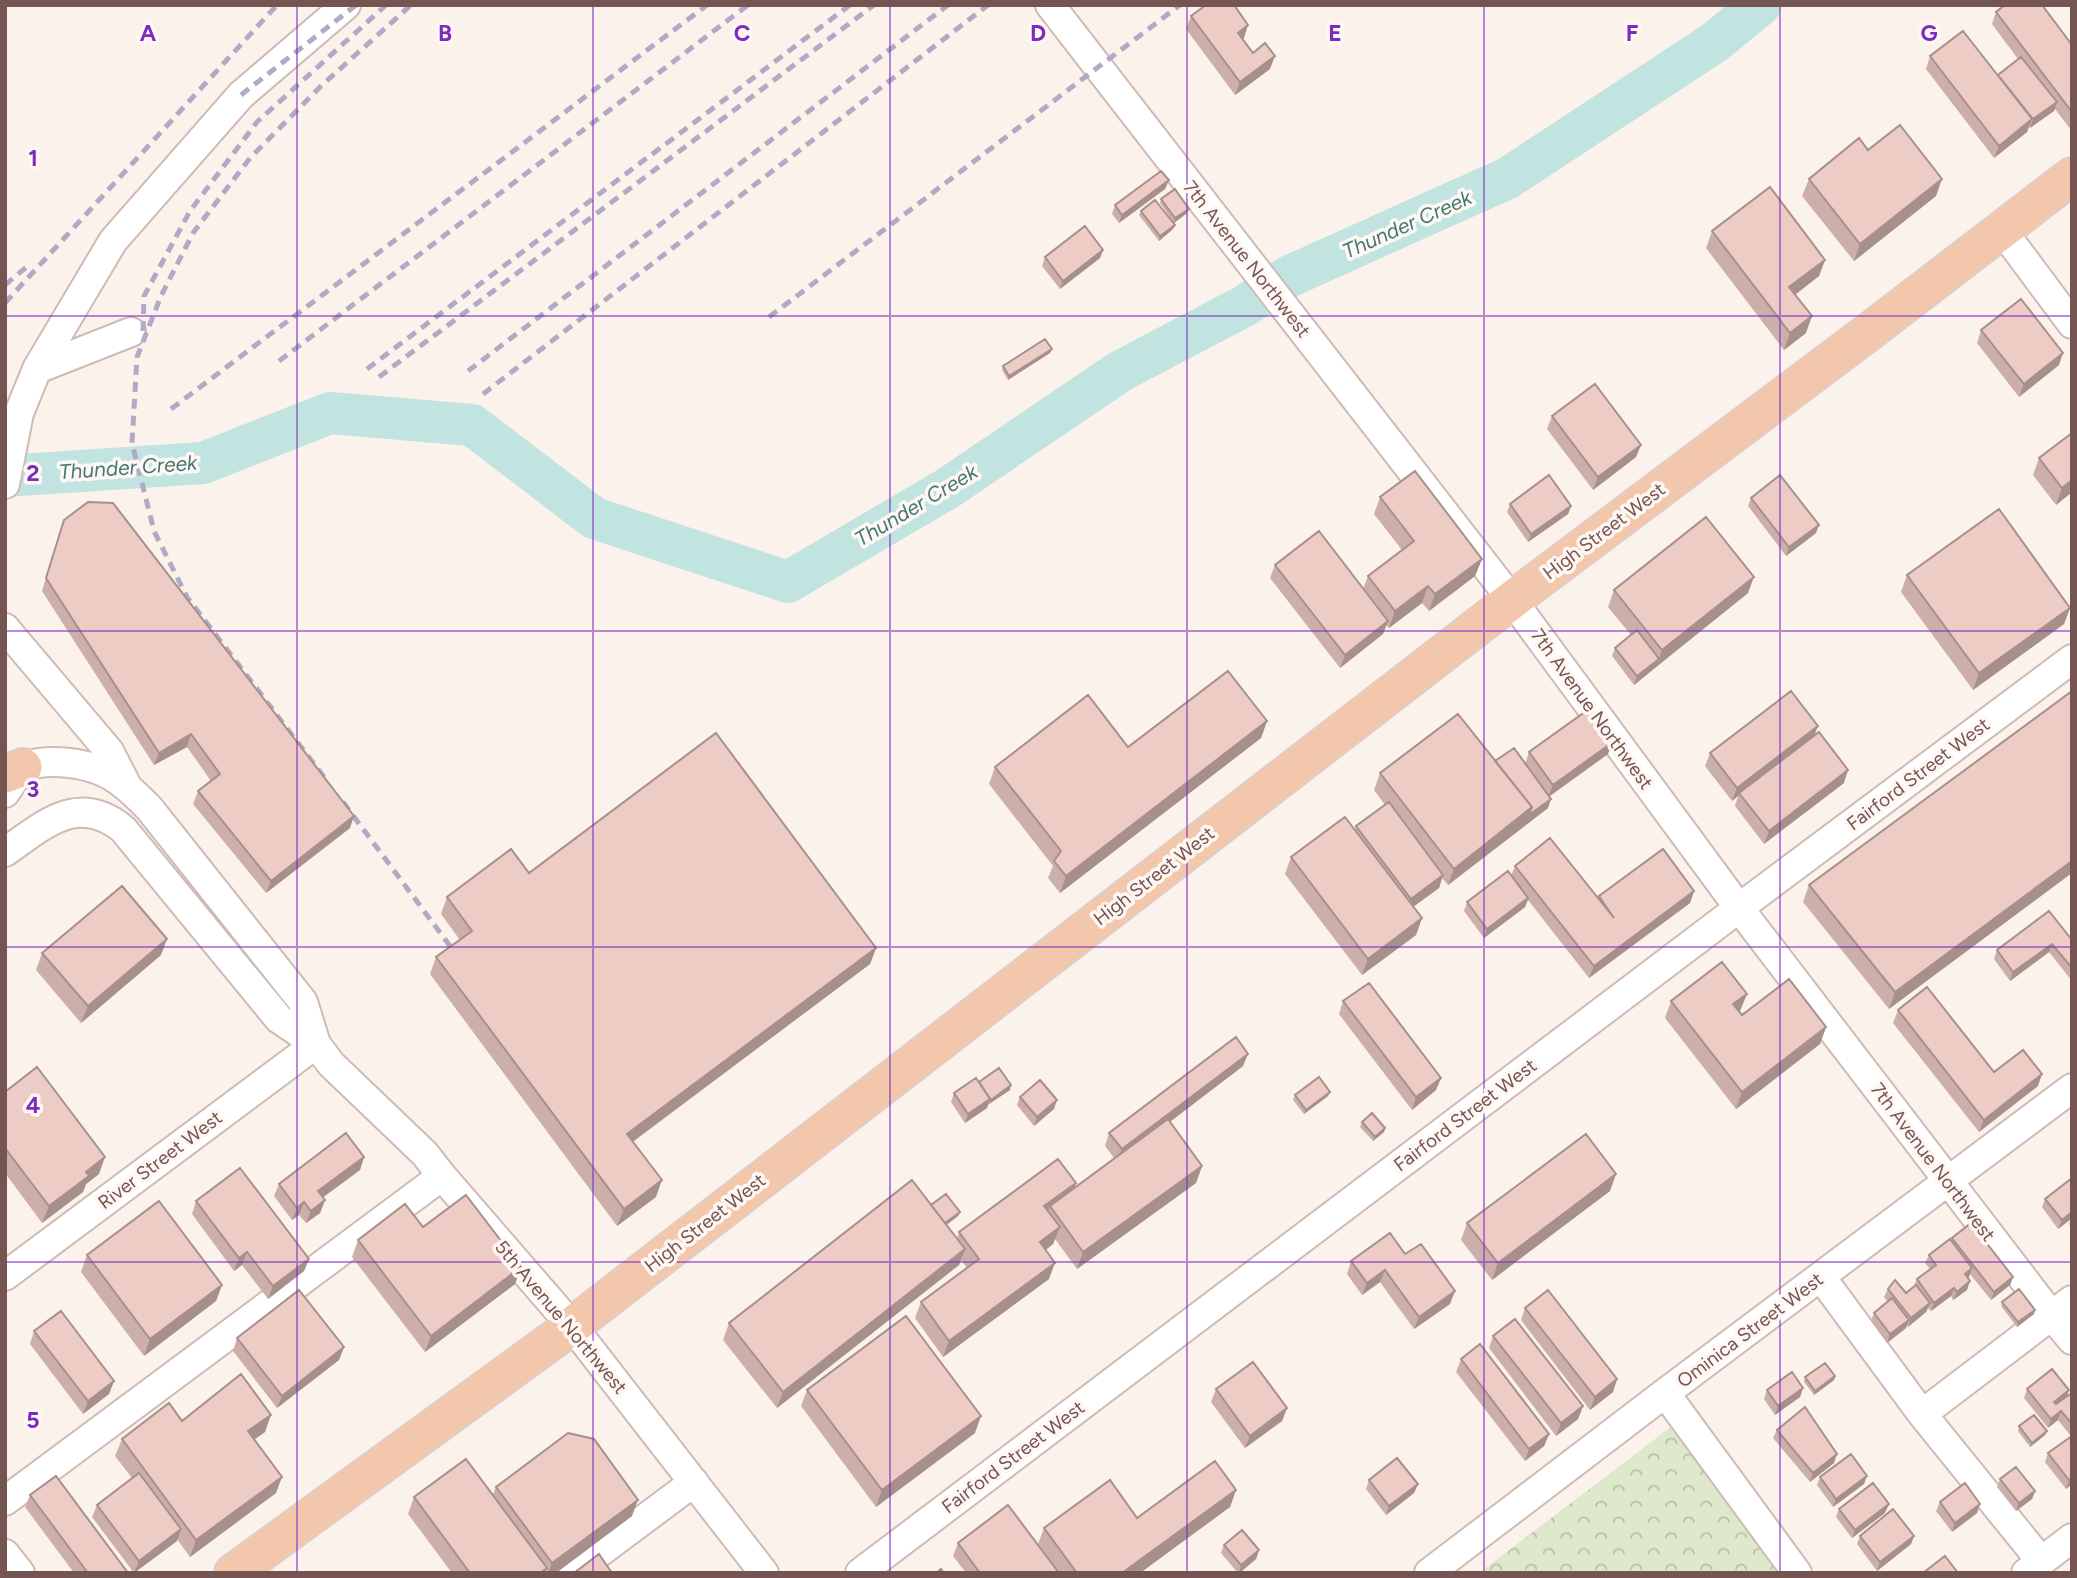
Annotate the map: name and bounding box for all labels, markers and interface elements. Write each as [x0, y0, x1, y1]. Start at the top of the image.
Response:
text: A [140, 19, 157, 47]
text: B [438, 19, 452, 47]
text: C [734, 19, 751, 47]
text: D [1030, 19, 1046, 47]
text: E [1328, 19, 1342, 47]
text: F [1626, 19, 1639, 47]
text: G [1920, 19, 1938, 47]
text: 1 [28, 144, 38, 172]
street label: 7th Avenue Northwest [1179, 176, 1315, 342]
water label: Thunder Creek [1339, 184, 1476, 264]
water label: Thunder Creek [58, 450, 199, 484]
water label: Thunder Creek [850, 458, 982, 551]
text: 2 [26, 459, 40, 487]
street label: High Street West [1538, 478, 1670, 584]
street label: 7th Avenue Northwest [1526, 624, 1658, 794]
street label: Fairford Street West [1842, 713, 1994, 835]
text: 3 [27, 775, 39, 803]
street label: High Street West [1089, 822, 1219, 930]
street label: Fairford Street West [1389, 1054, 1541, 1176]
street label: 7th Avenue Northwest [1866, 1078, 2000, 1246]
text: 4 [26, 1091, 40, 1119]
street label: River Street West [93, 1106, 227, 1214]
street label: High Street West [640, 1169, 770, 1277]
street label: 5th Avenue Northwest [490, 1236, 632, 1398]
street label: Ominica Street West [1672, 1268, 1828, 1392]
street label: Fairford Street West [937, 1396, 1089, 1518]
text: 5 [26, 1406, 40, 1434]

